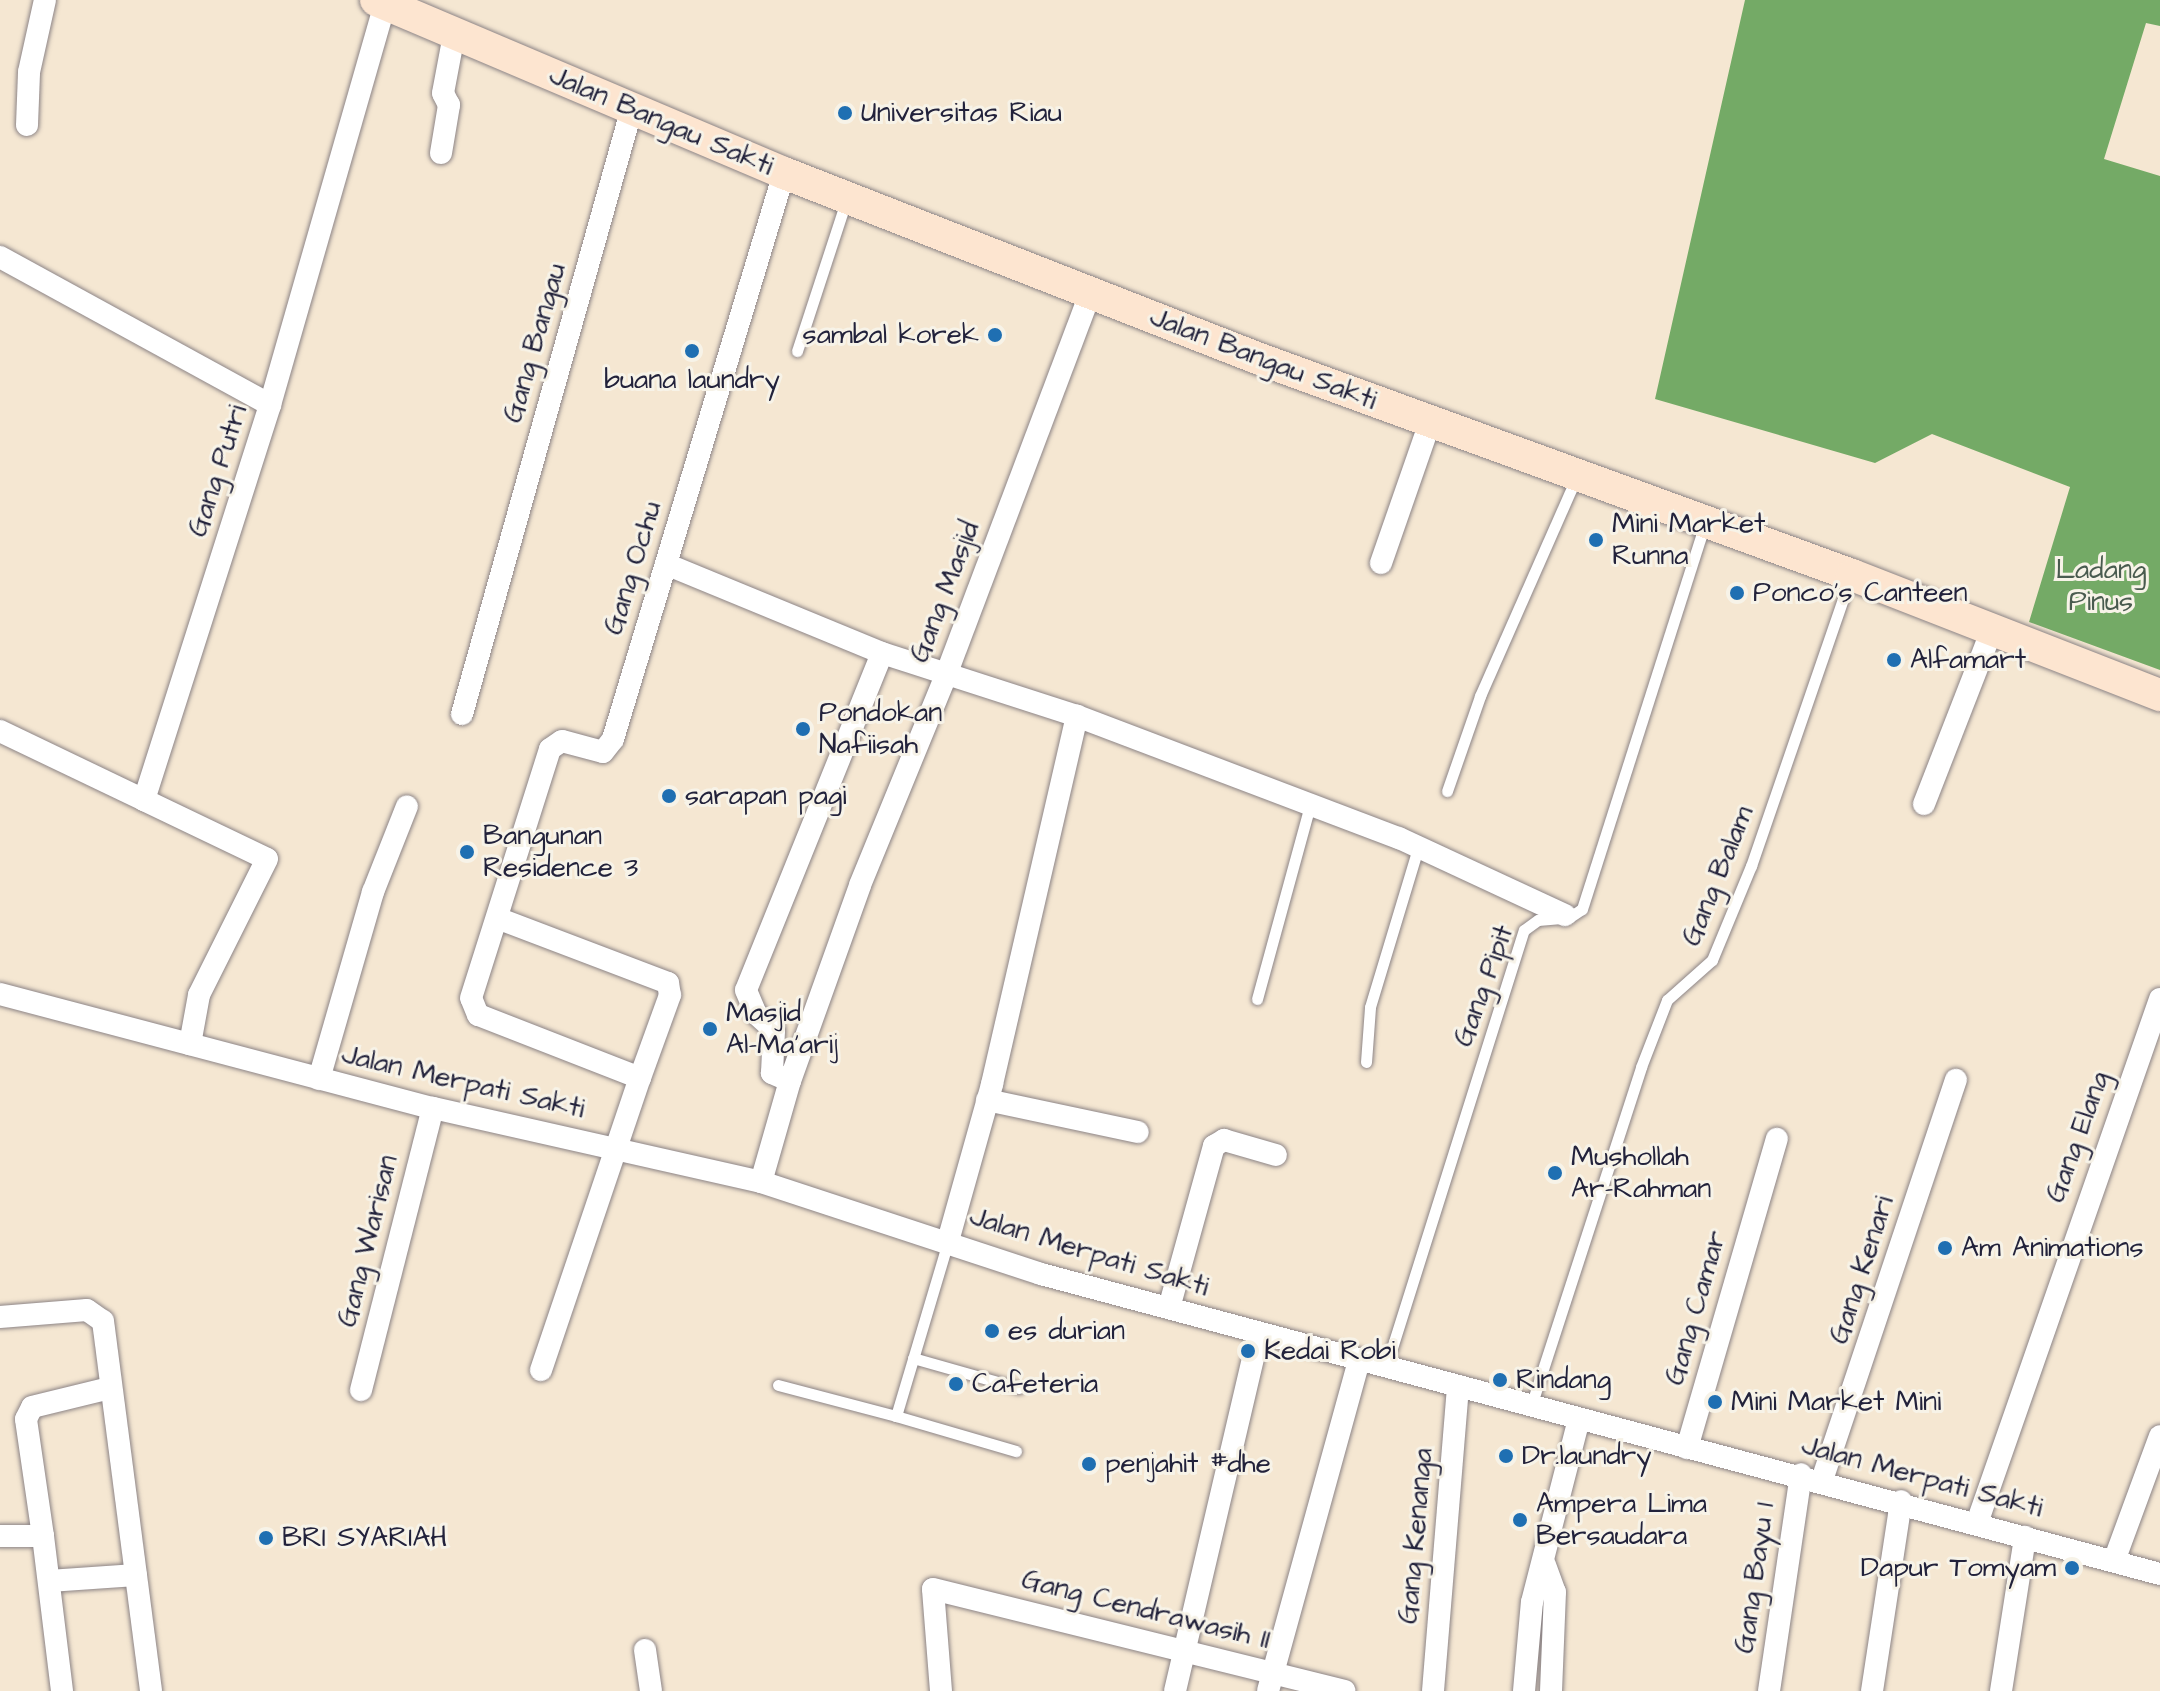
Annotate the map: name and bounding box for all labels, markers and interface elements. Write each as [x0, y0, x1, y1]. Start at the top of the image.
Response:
street label: Jalan Bangau Sakti [544, 59, 778, 183]
place label: Universitas Riau [861, 96, 1062, 130]
marker: Universitas Riau [836, 104, 854, 122]
street label: Gang Bangau [496, 259, 574, 427]
street label: Jalan Bangau Sakti [1145, 300, 1381, 418]
place label: sambal korek [803, 318, 979, 352]
marker: sambal korek [986, 326, 1004, 344]
marker: buana laundry [683, 342, 701, 360]
place label: buana laundry [604, 363, 780, 397]
street label: Gang Putri [181, 401, 255, 541]
street label: Gang Ochu [597, 497, 669, 639]
place label: Mini Market Runna [1612, 507, 1765, 573]
street label: Gang Masjid [903, 517, 987, 667]
marker: Mini Market Runna [1587, 531, 1605, 549]
park label: Ladang Pinus [2056, 553, 2146, 619]
place label: Ponco's Canteen [1753, 576, 1968, 610]
marker: Ponco's Canteen [1728, 584, 1746, 602]
place label: Alfamart [1910, 643, 2026, 677]
marker: Alfamart [1885, 651, 1903, 669]
place label: Pondokan Nafiisah [819, 696, 942, 762]
marker: Pondokan Nafiisah [794, 720, 812, 738]
place label: sarapan pagi [685, 779, 847, 813]
marker: sarapan pagi [660, 787, 678, 805]
street label: Gang Balam [1675, 801, 1761, 951]
place label: Bangunan Residence 3 [483, 819, 638, 885]
marker: Bangunan Residence 3 [458, 843, 476, 861]
street label: Gang Pipit [1447, 921, 1521, 1051]
place label: Masjid Al-Ma'arij [726, 996, 838, 1062]
marker: Masjid Al-Ma'arij [701, 1020, 719, 1038]
street label: Jalan Merpati Sakti [338, 1038, 588, 1126]
street label: Gang Elang [2039, 1067, 2117, 1207]
place label: Mushollah Ar-Rahman [1571, 1140, 1711, 1206]
street label: Gang Warisan [330, 1152, 406, 1330]
marker: Mushollah Ar-Rahman [1546, 1164, 1564, 1182]
street label: Gang Kenari [1822, 1192, 1902, 1348]
street label: Jalan Merpati Sakti [965, 1200, 1213, 1304]
street label: Gang Camar [1658, 1227, 1734, 1389]
place label: Am Animations [1961, 1231, 2144, 1265]
marker: Am Animations [1936, 1239, 1954, 1257]
place label: es durian [1008, 1314, 1125, 1348]
marker: es durian [983, 1322, 1001, 1340]
place label: Kedai Robi [1264, 1334, 1396, 1368]
marker: Kedai Robi [1239, 1342, 1257, 1360]
place label: Rindang [1516, 1363, 1611, 1397]
place label: Cafeteria [972, 1367, 1098, 1401]
marker: Rindang [1491, 1371, 1509, 1389]
marker: Cafeteria [947, 1375, 965, 1393]
place label: Mini Market Mini [1731, 1385, 1941, 1419]
marker: Mini Market Mini [1706, 1393, 1724, 1411]
street label: Jalan Merpati Sakti [1798, 1429, 2046, 1525]
place label: Dr.laundry [1522, 1439, 1652, 1473]
place label: penjahit #dhe [1105, 1447, 1271, 1481]
street label: Gang Kenanga [1392, 1447, 1440, 1625]
marker: Dr.laundry [1497, 1447, 1515, 1465]
marker: penjahit #dhe [1080, 1455, 1098, 1473]
place label: Ampera Lima Bersaudara [1536, 1487, 1707, 1553]
street label: Gang Bayu 1 [1728, 1500, 1782, 1656]
marker: Ampera Lima Bersaudara [1511, 1511, 1529, 1529]
place label: BRI SYARIAH [282, 1521, 447, 1555]
marker: BRI SYARIAH [257, 1529, 275, 1547]
place label: Dapur Tomyam [1861, 1551, 2056, 1585]
marker: Dapur Tomyam [2063, 1559, 2081, 1577]
street label: Gang Cendrawasih II [1018, 1563, 1274, 1657]

